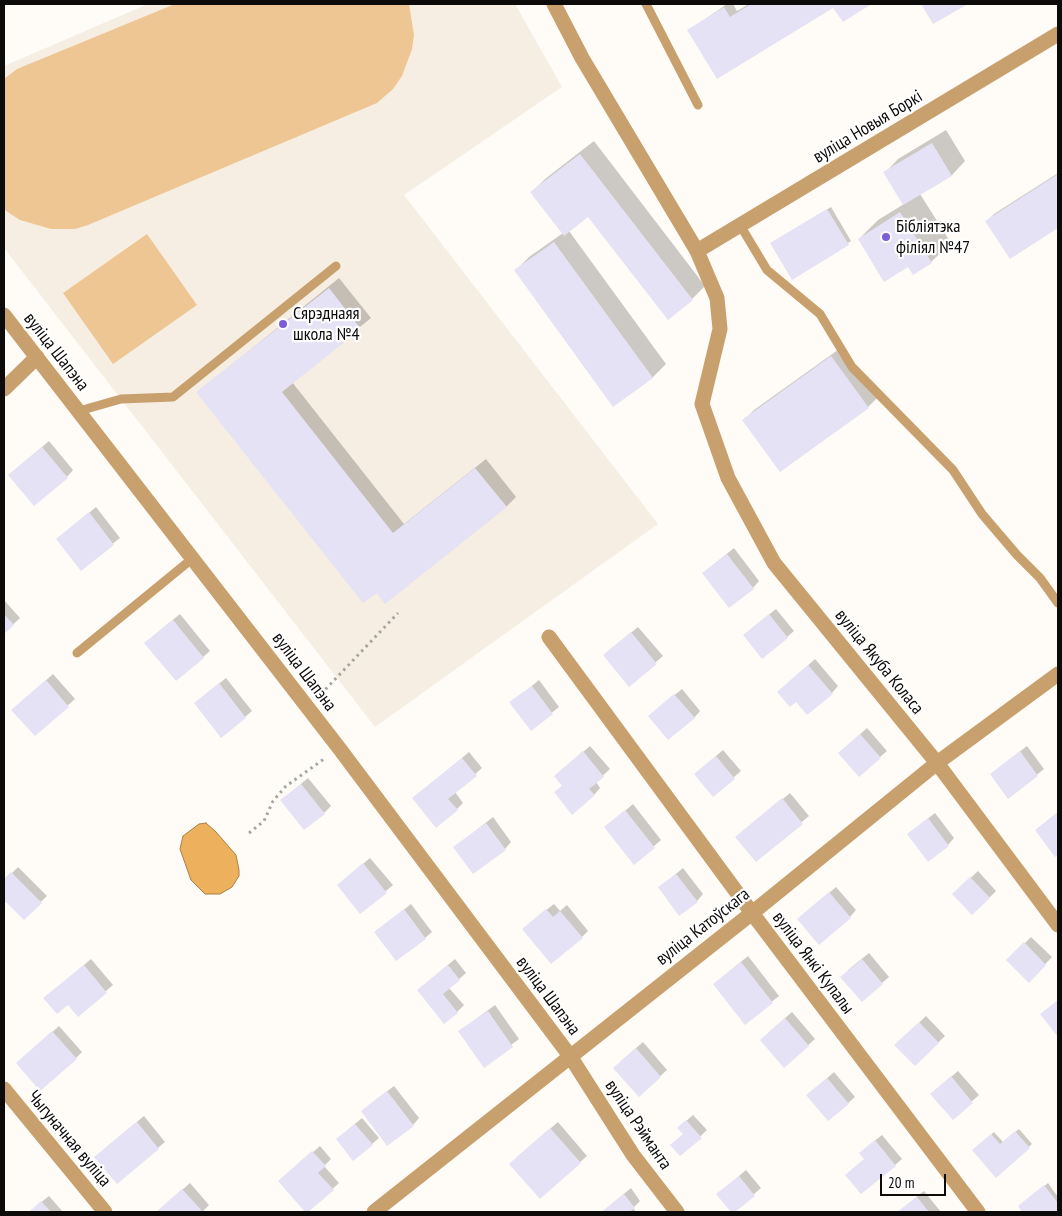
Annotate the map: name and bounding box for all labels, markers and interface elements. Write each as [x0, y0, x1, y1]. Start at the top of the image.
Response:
street label: вуліца Новыя Боркі [809, 86, 927, 168]
place label: Бібліятэка філіял №47 [896, 216, 970, 258]
marker: Бібліятэка філіял №47 [880, 231, 892, 243]
place label: Сярэднаяя школа №4 [293, 303, 360, 346]
street label: вуліца Шапэна [19, 309, 93, 395]
marker: Сярэднаяя школа №4 [277, 318, 289, 330]
street label: вуліца Якуба Коласа [830, 605, 928, 719]
street label: вуліца Шапэна [267, 628, 341, 716]
street label: вуліца Катоўскага [652, 884, 754, 970]
street label: вуліца Янкі Купалы [768, 908, 858, 1018]
street label: вуліца Шапэна [511, 952, 585, 1040]
street label: вуліца Рэйманта [600, 1076, 676, 1174]
street label: Чыгуначная вуліца [23, 1087, 115, 1191]
scale bar [882, 1164, 948, 1196]
text: 20 m [888, 1173, 914, 1192]

